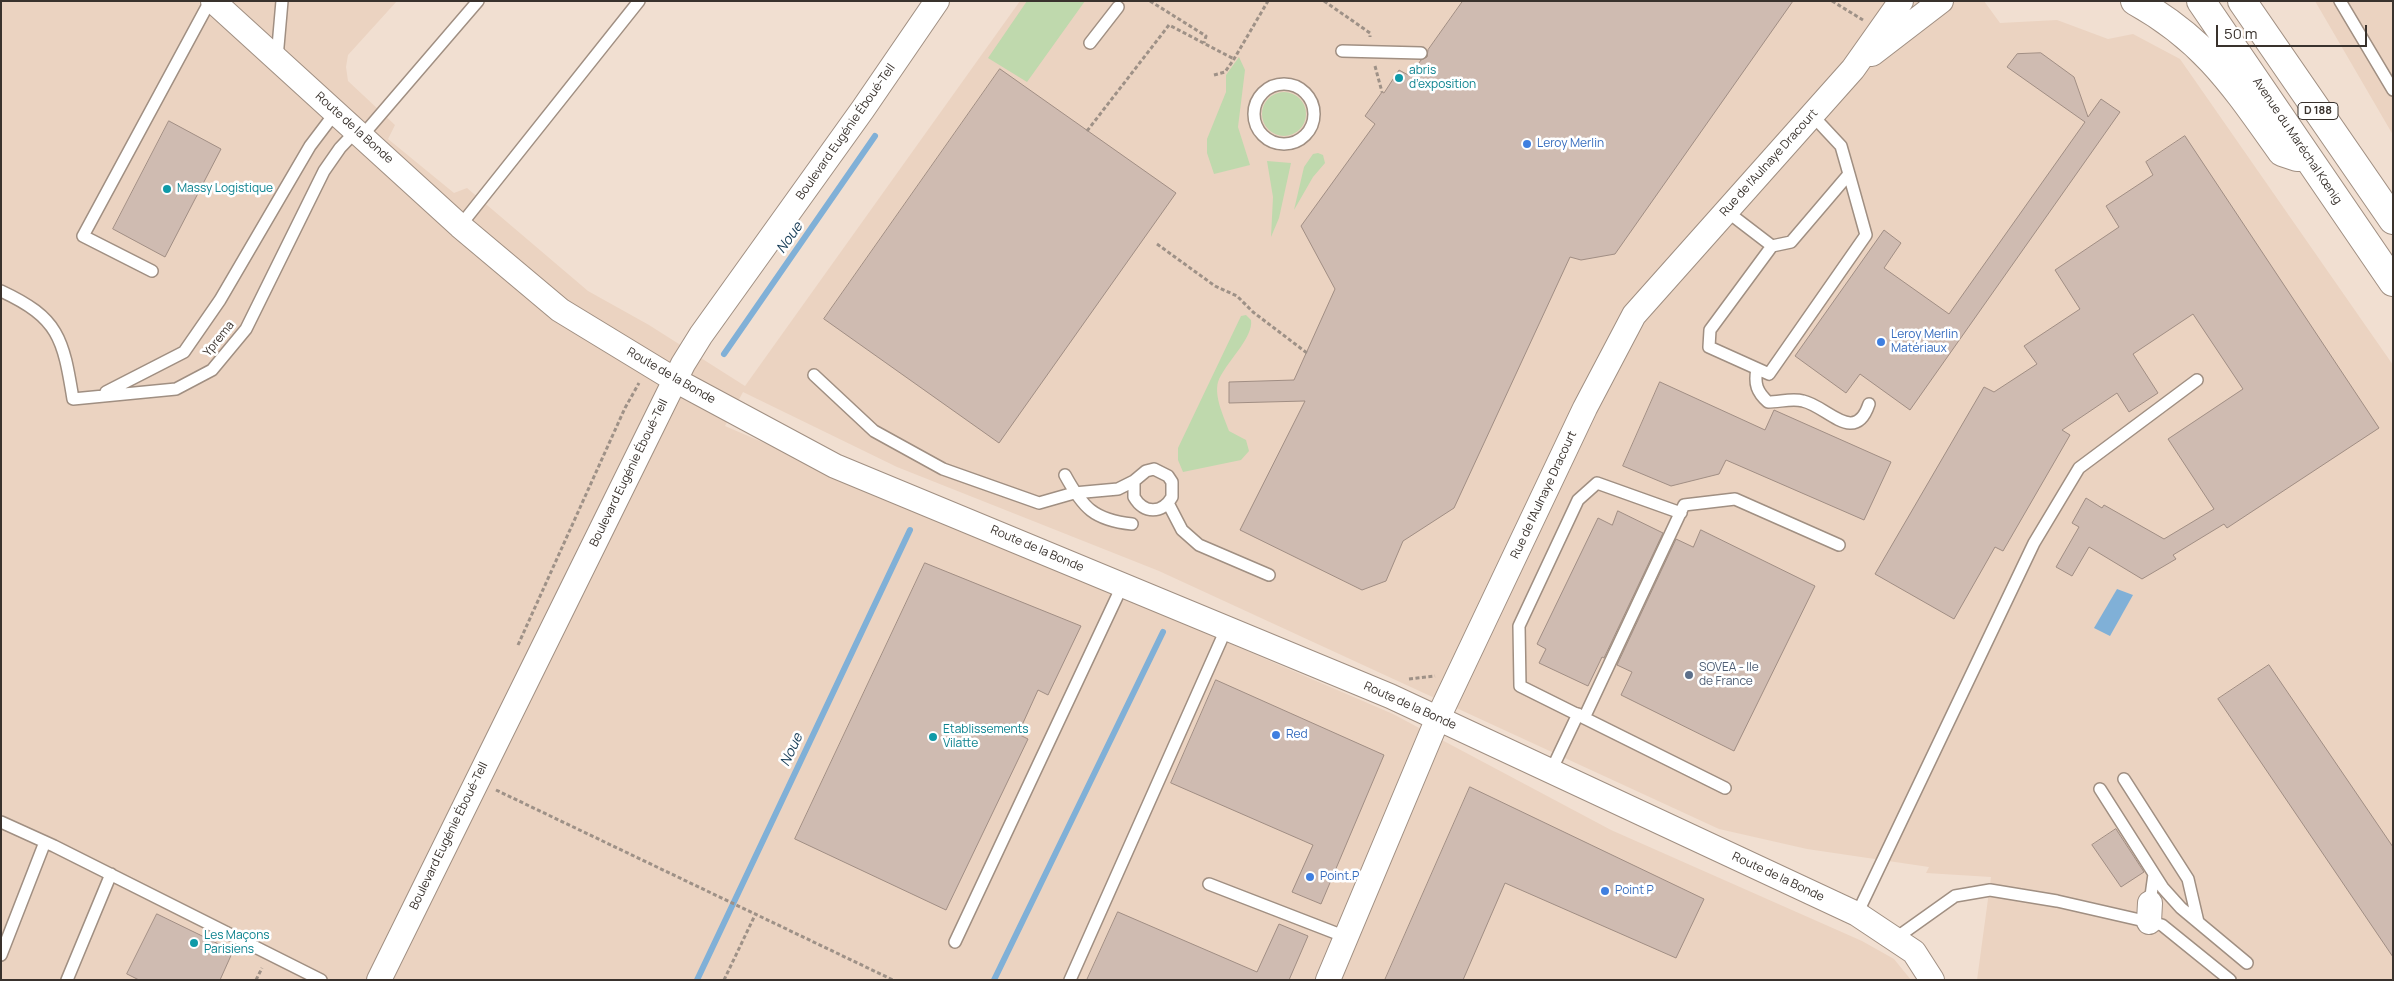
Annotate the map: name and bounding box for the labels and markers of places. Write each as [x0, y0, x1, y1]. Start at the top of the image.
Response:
place label: abris d’exposition [1409, 64, 1476, 92]
marker: abris d’exposition [1393, 72, 1405, 84]
place label: Leroy Merlin [1537, 137, 1604, 151]
marker: Leroy Merlin [1521, 138, 1533, 150]
place label: Massy Logistique [177, 182, 273, 196]
marker: Massy Logistique [161, 183, 173, 195]
place label: Leroy Merlin Matériaux [1891, 328, 1958, 356]
marker: Leroy Merlin Matériaux [1875, 336, 1887, 348]
place label: SOVEA - Ile de France [1699, 661, 1759, 689]
marker: SOVEA - Ile de France [1683, 669, 1695, 681]
place label: Etablissements Vilatte [943, 723, 1029, 751]
place label: Red [1286, 728, 1308, 742]
marker: Red [1270, 729, 1282, 741]
marker: Etablissements Vilatte [927, 731, 939, 743]
place label: Point.P [1320, 870, 1359, 884]
marker: Point.P [1304, 871, 1316, 883]
place label: Point P [1615, 884, 1654, 898]
marker: Point P [1599, 885, 1611, 897]
place label: Les Maçons Parisiens [204, 929, 270, 957]
marker: Les Maçons Parisiens [188, 937, 200, 949]

